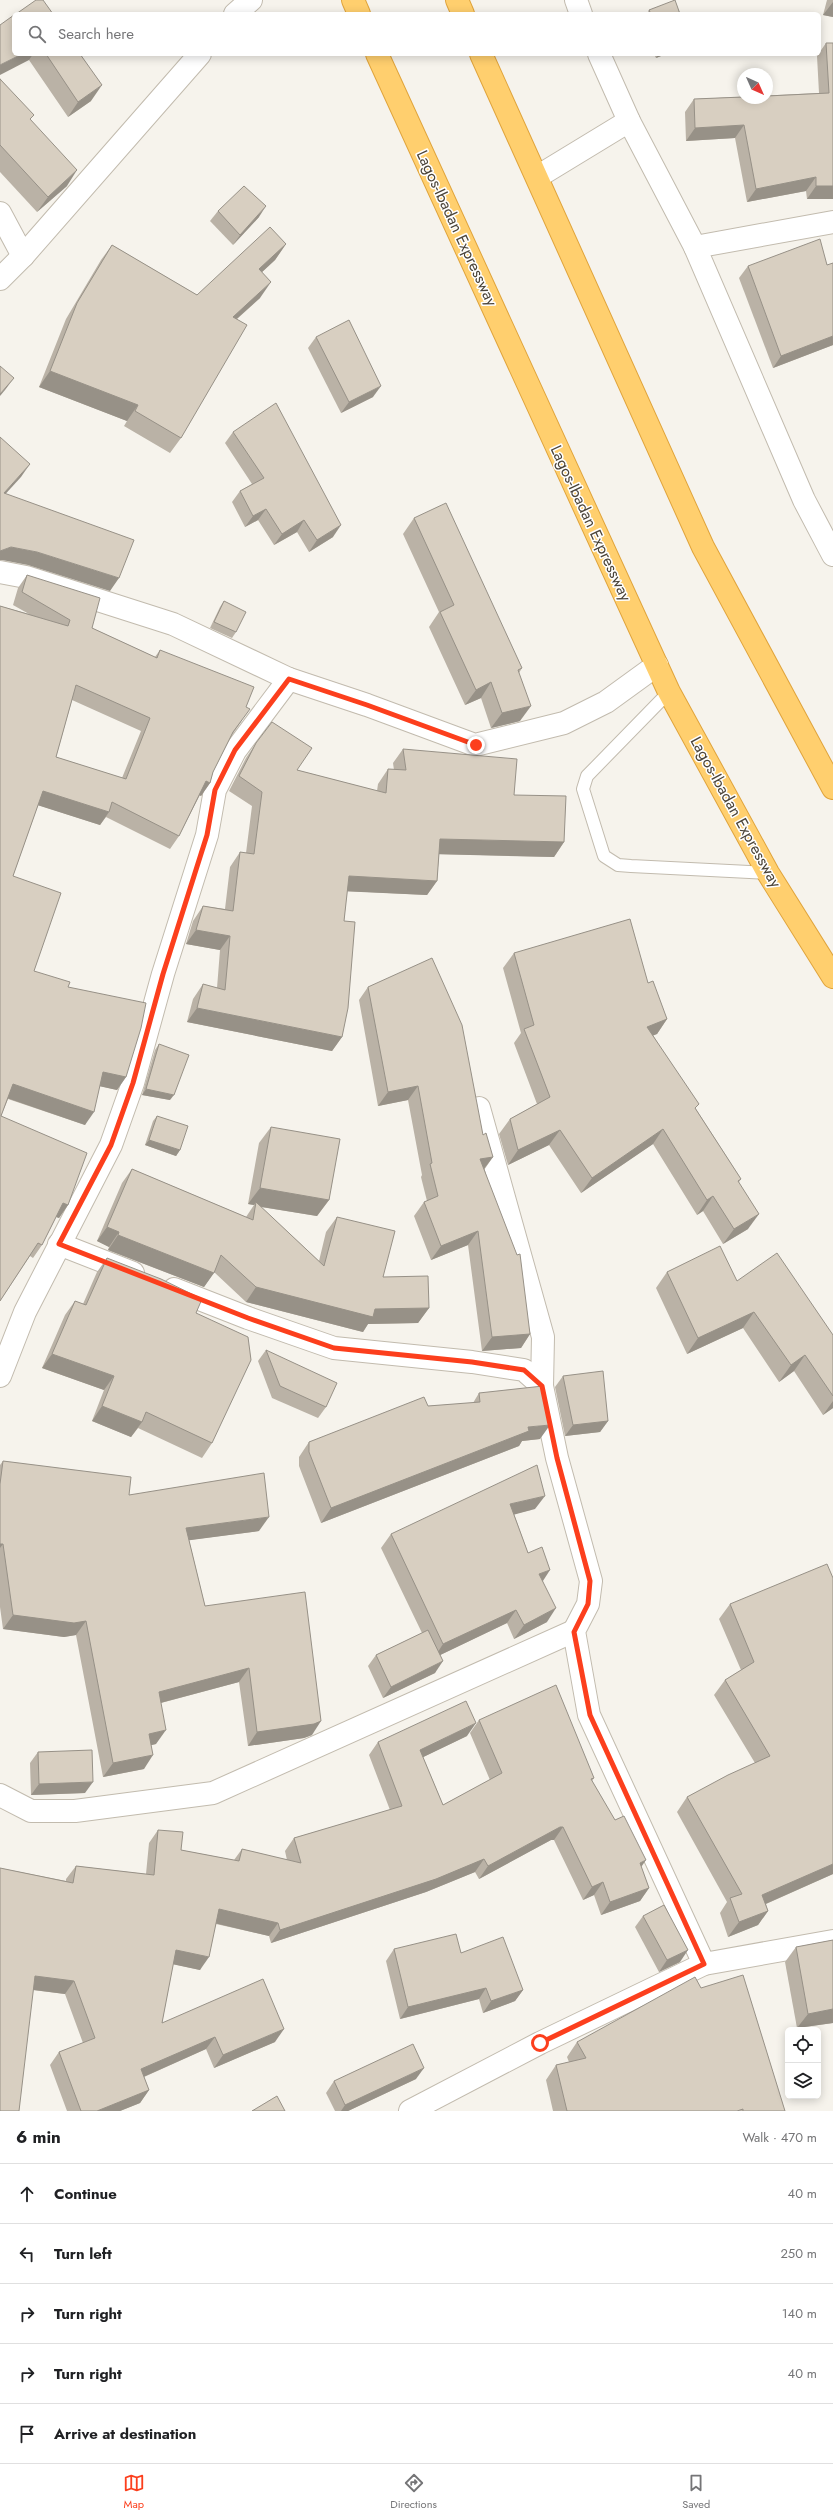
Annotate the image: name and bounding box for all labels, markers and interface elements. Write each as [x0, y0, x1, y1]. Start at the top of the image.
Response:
search box [12, 12, 821, 56]
icon: search [26, 23, 48, 45]
text: Search here [58, 23, 134, 45]
north arrow [737, 68, 773, 104]
street label: Lagos-Ibadan Expressway [411, 146, 504, 311]
street label: Lagos-Ibadan Expressway [545, 441, 638, 606]
street label: Lagos-Ibadan Expressway [685, 732, 788, 893]
route end [467, 736, 485, 754]
map controls [785, 2027, 821, 2099]
button: locate [785, 2027, 821, 2063]
route start [531, 2034, 549, 2052]
button: layers [785, 2063, 821, 2099]
text: 6 min [16, 2125, 61, 2149]
text: Walk · 470 m [743, 2128, 817, 2147]
icon: ahead [16, 2183, 38, 2205]
text: Continue [54, 2183, 117, 2205]
text: 40 m [788, 2184, 817, 2203]
icon: left [16, 2243, 38, 2265]
text: Turn left [54, 2243, 112, 2265]
text: 250 m [780, 2244, 817, 2263]
icon: right [16, 2303, 38, 2325]
text: Turn right [54, 2303, 122, 2325]
text: 140 m [782, 2304, 817, 2323]
icon: right [16, 2363, 38, 2385]
text: Turn right [54, 2363, 122, 2385]
text: 40 m [788, 2364, 817, 2383]
icon: arrive [16, 2423, 38, 2445]
text: Arrive at destination [54, 2423, 196, 2445]
tab: Map [123, 2472, 145, 2512]
tab: Directions [390, 2472, 437, 2512]
tab: Saved [682, 2472, 710, 2512]

